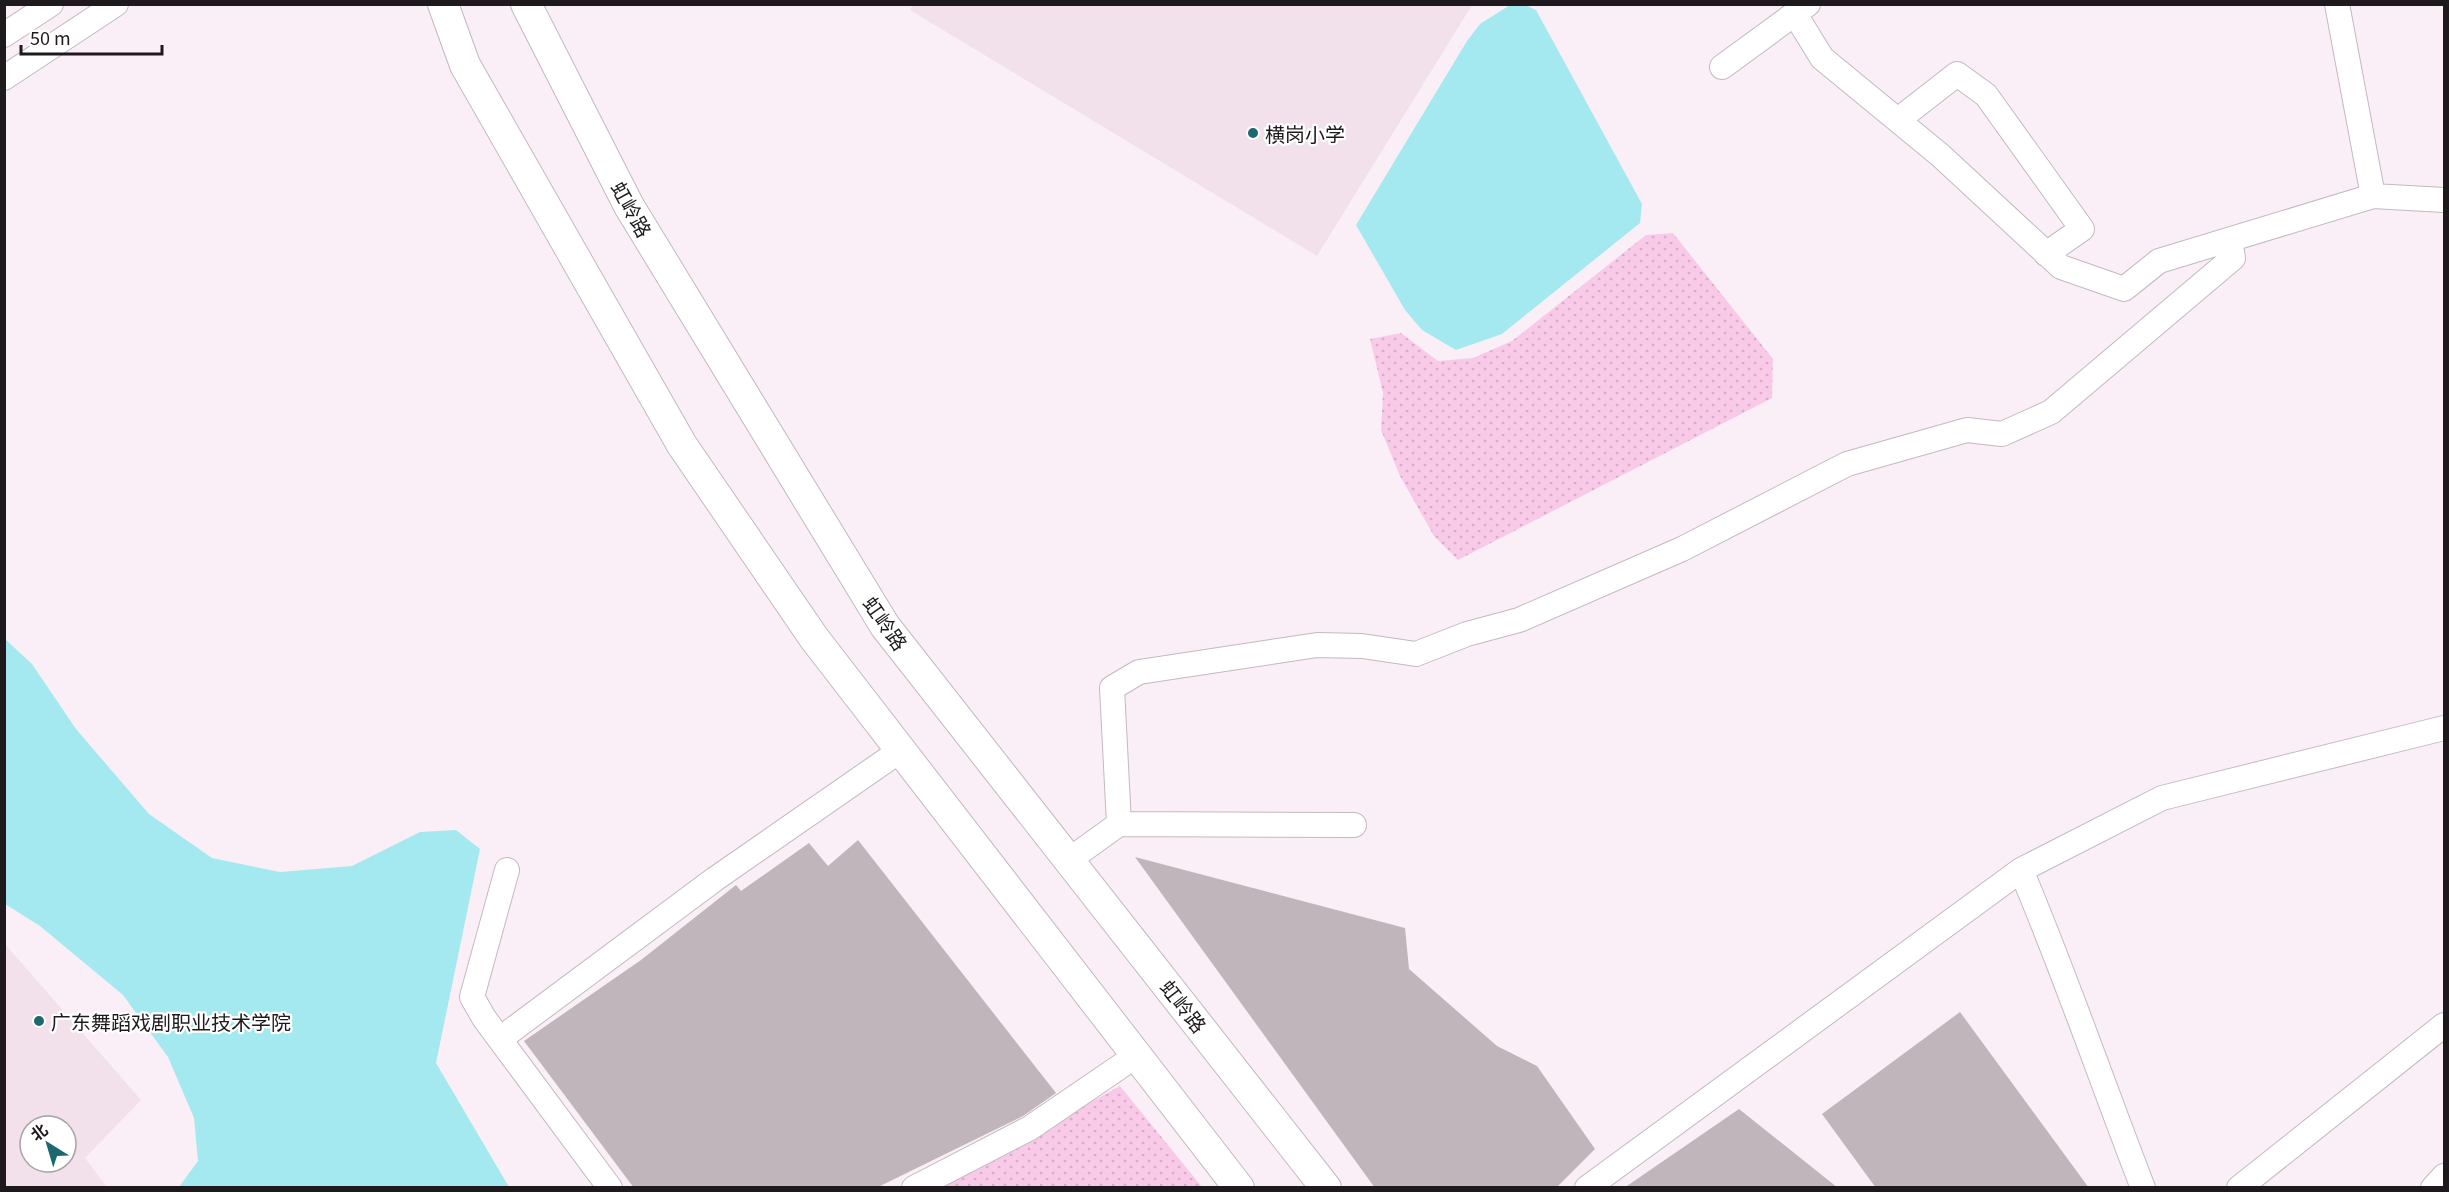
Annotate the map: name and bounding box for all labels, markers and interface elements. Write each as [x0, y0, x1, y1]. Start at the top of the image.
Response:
scale bar [21, 18, 162, 56]
text: 50 m [30, 24, 71, 50]
place label: 横岗小学 [1265, 119, 1345, 148]
marker: 横岗小学 [1246, 126, 1260, 140]
street label: 虹岭路 [605, 176, 659, 242]
street label: 虹岭路 [857, 590, 915, 656]
street label: 虹岭路 [1154, 973, 1214, 1039]
place label: 广东舞蹈戏剧职业技术学院 [51, 1007, 291, 1036]
marker: 广东舞蹈戏剧职业技术学院 [32, 1014, 46, 1028]
north arrow [18, 1114, 78, 1174]
text: 北 [25, 1117, 52, 1146]

